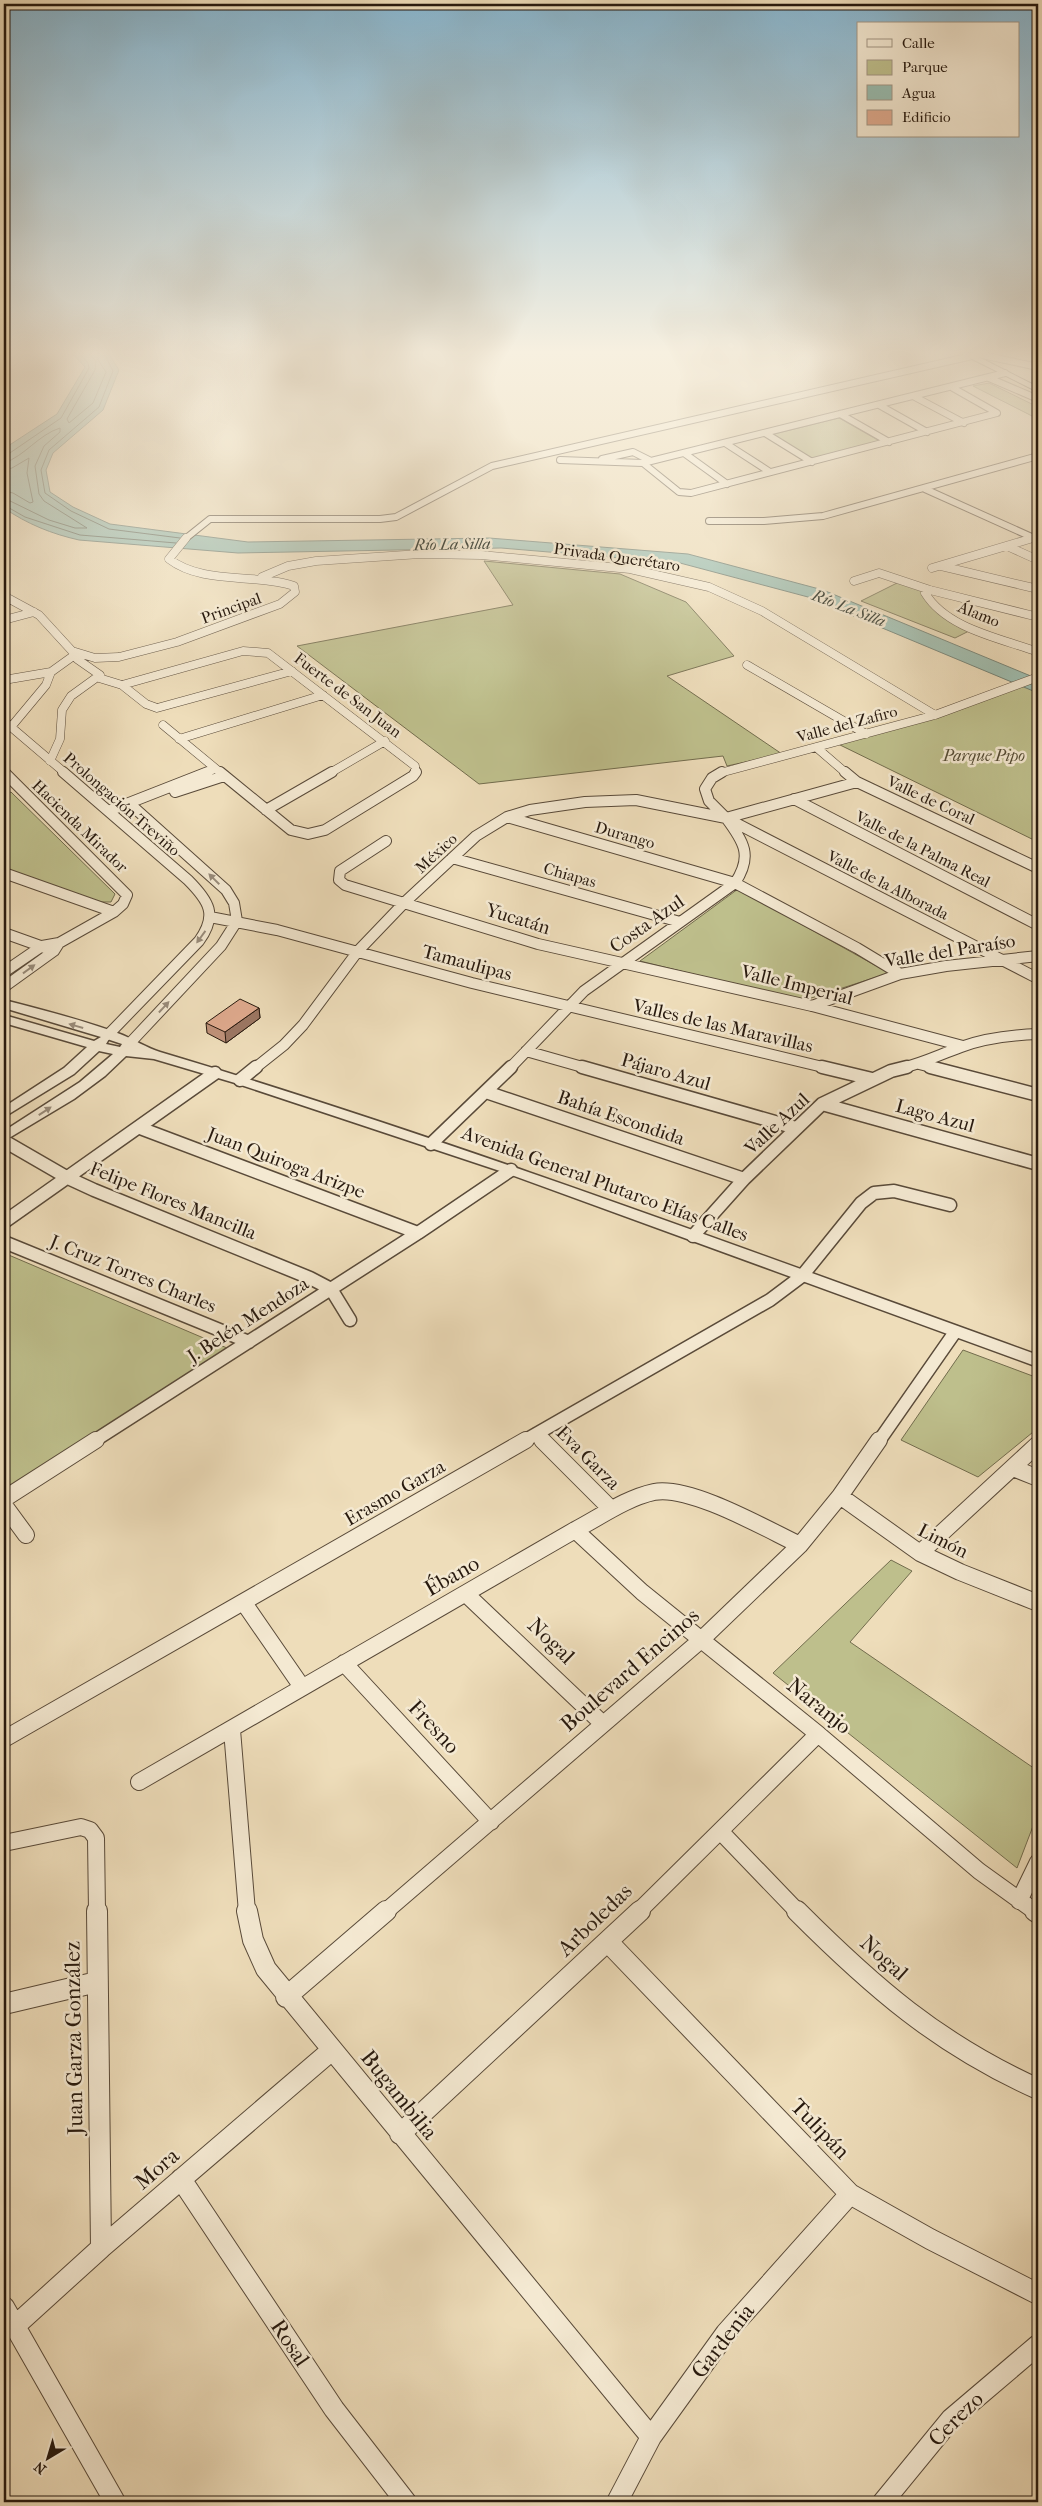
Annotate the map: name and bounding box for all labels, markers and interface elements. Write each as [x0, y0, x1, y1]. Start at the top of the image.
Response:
legend [857, 22, 1020, 138]
text: Calle [902, 34, 935, 52]
text: Parque [902, 58, 948, 76]
text: Agua [901, 84, 936, 102]
text: Edificio [902, 108, 951, 126]
water label: Río La Silla [412, 534, 491, 554]
street label: Privada Querétaro [553, 539, 681, 575]
water label: Río La Silla [809, 585, 888, 631]
street label: Principal [198, 588, 264, 628]
street label: Álamo [954, 596, 1003, 631]
street label: Fuerte de San Juan [291, 648, 406, 742]
street label: Valle del Zafiro [794, 701, 899, 747]
park label: Parque Pipo [942, 746, 1025, 765]
street label: Prolongación Treviño [60, 748, 184, 860]
street label: Valle de Coral [883, 771, 978, 829]
street label: Hacienda Mirador [28, 776, 132, 877]
street label: Valle de la Palma Real [851, 806, 994, 891]
street label: Durango [593, 817, 657, 853]
street label: México [411, 829, 461, 877]
street label: Valle de la Alborada [823, 846, 952, 924]
street label: Chiapas [541, 858, 599, 892]
one-way arrow [208, 873, 220, 885]
street label: Costa Azul [606, 890, 688, 958]
street label: Yucatán [482, 899, 553, 939]
street label: Valle del Paraíso [882, 930, 1017, 972]
one-way arrow [196, 931, 206, 944]
street label: Tamaulipas [420, 940, 514, 986]
street label: Valle Imperial [738, 960, 855, 1010]
one-way arrow [22, 964, 36, 974]
street label: Valles de las Maravillas [630, 994, 815, 1057]
one-way arrow [158, 1001, 170, 1013]
one-way arrow [69, 1022, 84, 1030]
street label: Pájaro Azul [619, 1049, 713, 1095]
street label: Bahía Escondida [555, 1086, 688, 1150]
street label: Valle Azul [739, 1088, 814, 1160]
street label: Lago Azul [893, 1095, 977, 1137]
one-way arrow [38, 1106, 51, 1115]
street label: Avenida General Plutarco Elías Calles [458, 1121, 751, 1246]
street label: Juan Quiroga Arizpe [202, 1122, 368, 1203]
street label: Felipe Flores Mancilla [86, 1157, 260, 1245]
street label: J. Cruz Torres Charles [45, 1230, 219, 1317]
street label: J. Belén Mendoza [181, 1272, 313, 1369]
street label: Eva Garza [552, 1422, 625, 1495]
street label: Erasmo Garza [341, 1455, 449, 1531]
street label: Limón [914, 1519, 972, 1563]
street label: Ébano [419, 1549, 484, 1602]
street label: Boulevard Encinos [555, 1603, 705, 1737]
street label: Nogal [522, 1612, 580, 1670]
street label: Naranjo [782, 1672, 856, 1740]
street label: Fresno [403, 1695, 465, 1759]
street label: Arboledas [552, 1878, 638, 1962]
street label: Nogal [855, 1930, 913, 1986]
street label: Juan Garza González [59, 1941, 89, 2137]
street label: Bugambilia [355, 2045, 443, 2146]
street label: Tulipán [785, 2093, 855, 2165]
street label: Mora [129, 2142, 185, 2195]
street label: Gardenia [686, 2298, 761, 2383]
street label: Rosal [265, 2314, 315, 2372]
street label: Cerezo [923, 2386, 989, 2452]
north arrow [22, 2434, 72, 2484]
text: N [31, 2458, 50, 2478]

